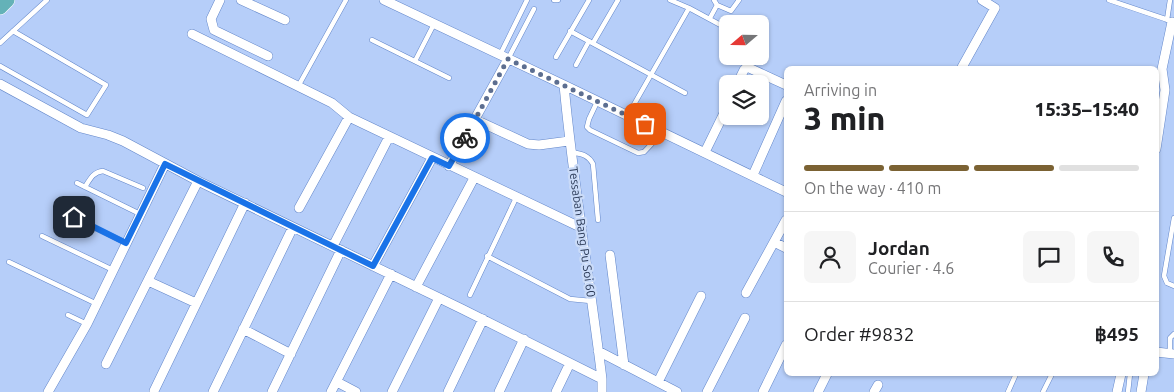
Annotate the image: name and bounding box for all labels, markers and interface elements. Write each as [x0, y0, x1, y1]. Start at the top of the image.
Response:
north arrow [719, 15, 769, 65]
map controls [719, 15, 769, 125]
button: layers [719, 75, 769, 125]
text: Arriving in [804, 81, 877, 99]
text: 15:35–15:40 [1034, 98, 1139, 120]
text: 3 min [804, 100, 885, 136]
pin [624, 103, 666, 145]
icon: bag [631, 110, 659, 138]
courier [440, 113, 490, 163]
icon: bike [451, 124, 479, 152]
street label: Tessaban Bang Pu Soi 60 [567, 166, 598, 298]
text: On the way · 410 m [804, 179, 941, 197]
pin [53, 196, 95, 238]
icon: home [60, 203, 88, 231]
button: person [804, 231, 856, 283]
button: chat [1023, 231, 1075, 283]
button: phone [1087, 231, 1139, 283]
text: Jordan [868, 237, 930, 259]
text: Courier · 4.6 [868, 259, 954, 277]
text: Order #9832 [804, 323, 914, 345]
text: ฿495 [1095, 323, 1139, 345]

